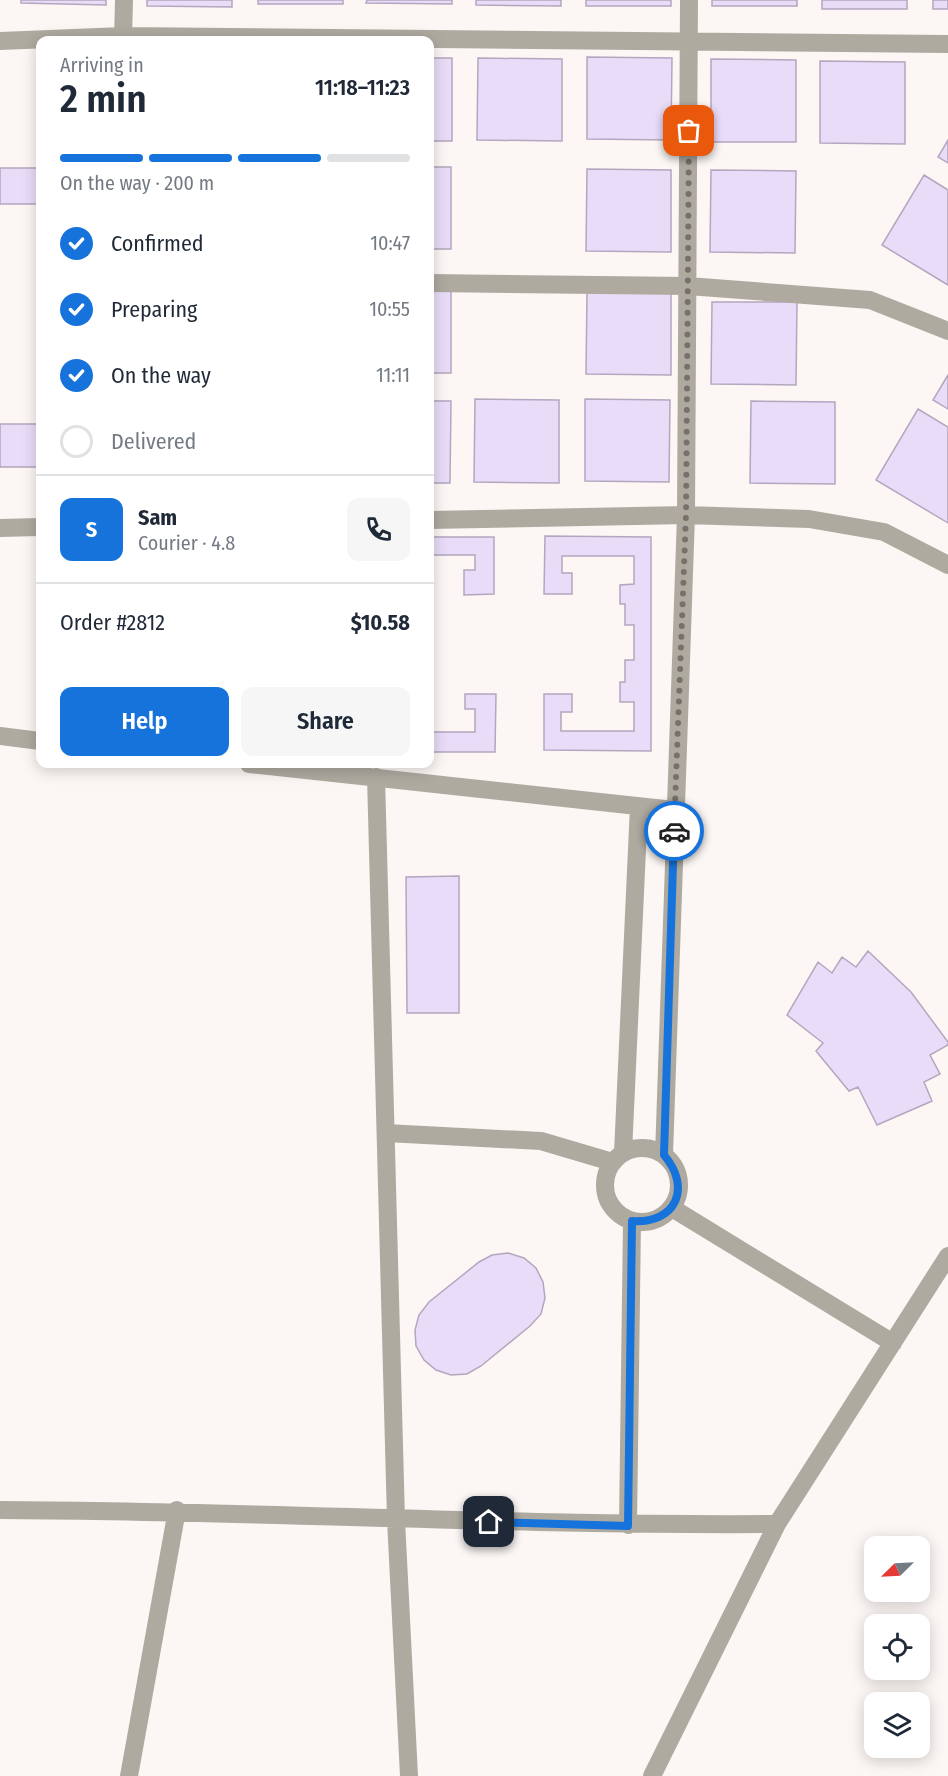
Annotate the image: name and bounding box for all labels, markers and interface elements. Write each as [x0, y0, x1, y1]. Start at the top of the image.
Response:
text: Arriving in [60, 53, 144, 77]
text: 11:18–11:23 [315, 74, 410, 101]
text: 2 min [60, 76, 147, 122]
pin [663, 105, 714, 156]
icon: bag [672, 114, 705, 147]
text: On the way · 200 m [60, 171, 214, 195]
icon: check [60, 227, 93, 260]
text: Confirmed [111, 230, 204, 257]
text: 10:47 [370, 231, 410, 255]
icon: check [60, 293, 93, 326]
text: Preparing [111, 296, 197, 323]
text: 10:55 [369, 297, 410, 321]
icon: check [60, 359, 93, 392]
text: On the way [111, 362, 211, 389]
text: 11:11 [376, 363, 410, 387]
text: Delivered [111, 428, 196, 455]
button: phone [347, 498, 410, 561]
text: Sam [138, 504, 177, 531]
text: S [86, 516, 97, 543]
text: Courier · 4.8 [138, 531, 235, 555]
text: Order #2812 [60, 609, 165, 636]
text: $10.58 [351, 609, 410, 636]
button: Help [60, 687, 229, 756]
button: Share [241, 687, 410, 756]
courier [644, 801, 704, 861]
icon: car [658, 815, 691, 848]
pin [463, 1496, 514, 1547]
icon: home [472, 1505, 505, 1538]
north arrow [864, 1536, 930, 1602]
map controls [864, 1536, 930, 1758]
button: locate [864, 1614, 930, 1680]
button: layers [864, 1692, 930, 1758]

